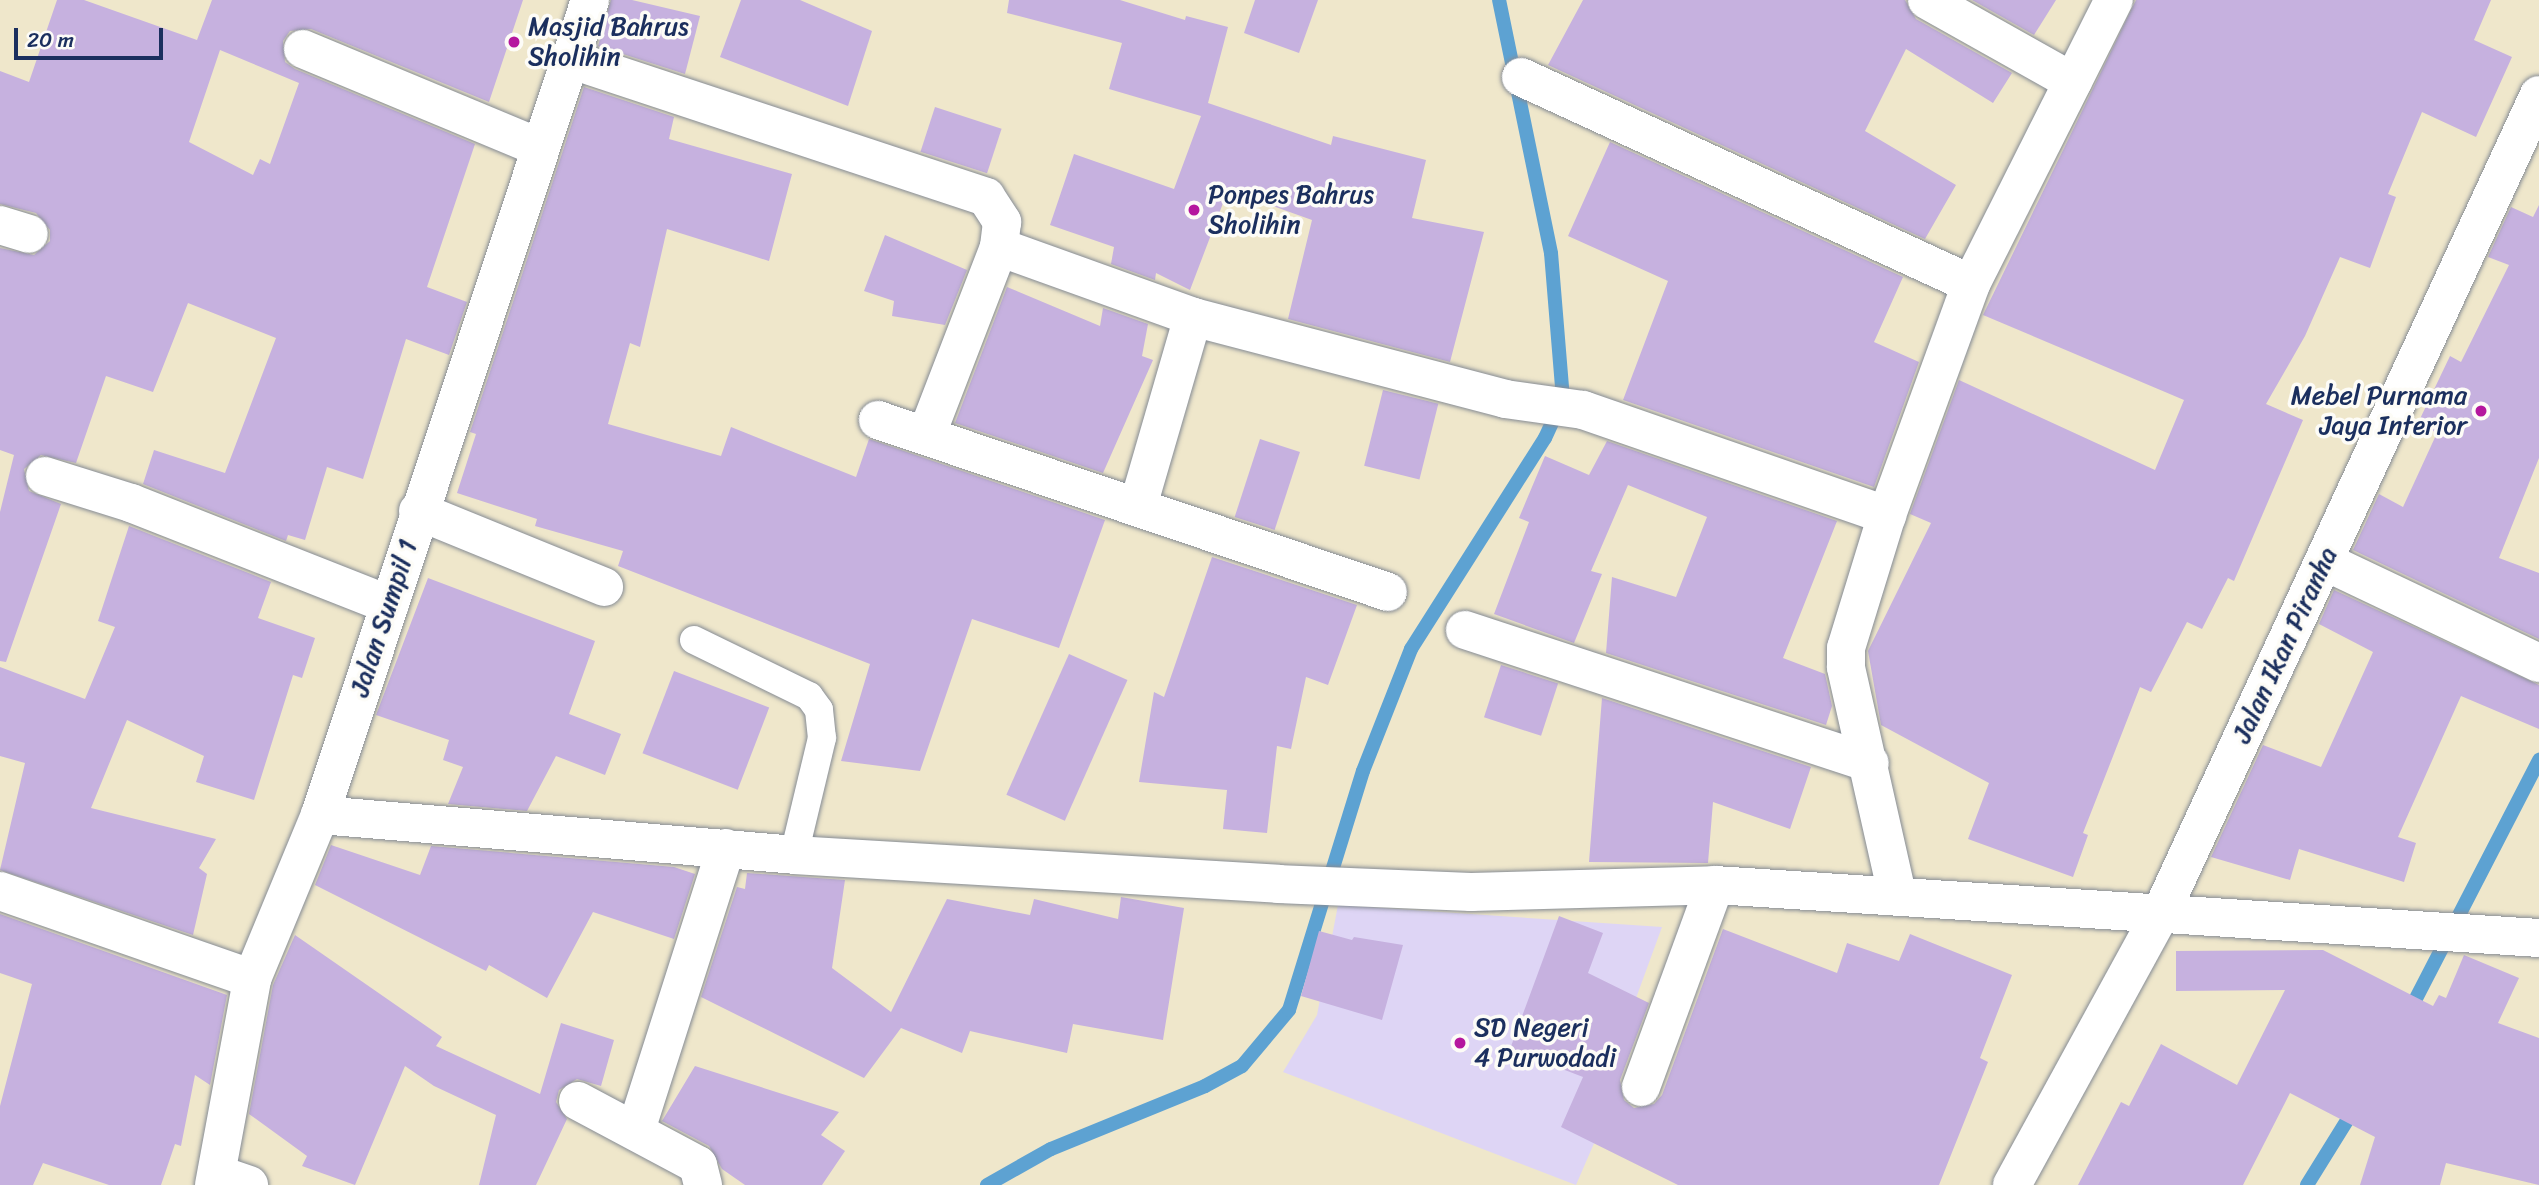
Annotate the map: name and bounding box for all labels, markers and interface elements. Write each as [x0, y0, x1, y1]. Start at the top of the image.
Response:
place label: Masjid Bahrus Sholihin [528, 11, 689, 72]
scale bar [18, 14, 166, 58]
text: 20 m [27, 21, 74, 59]
marker: Masjid Bahrus Sholihin [506, 34, 522, 50]
place label: Ponpes Bahrus Sholihin [1208, 179, 1374, 241]
marker: Ponpes Bahrus Sholihin [1186, 202, 1202, 218]
place label: Mebel Purnama Jaya Interior [2290, 380, 2467, 442]
marker: Mebel Purnama Jaya Interior [2473, 403, 2489, 419]
street label: Jalan Sumpil 1 [344, 536, 424, 700]
street label: Jalan Ikan Piranha [2226, 542, 2344, 748]
place label: SD Negeri 4 Purwodadi [1474, 1012, 1616, 1074]
marker: SD Negeri 4 Purwodadi [1452, 1035, 1468, 1051]

